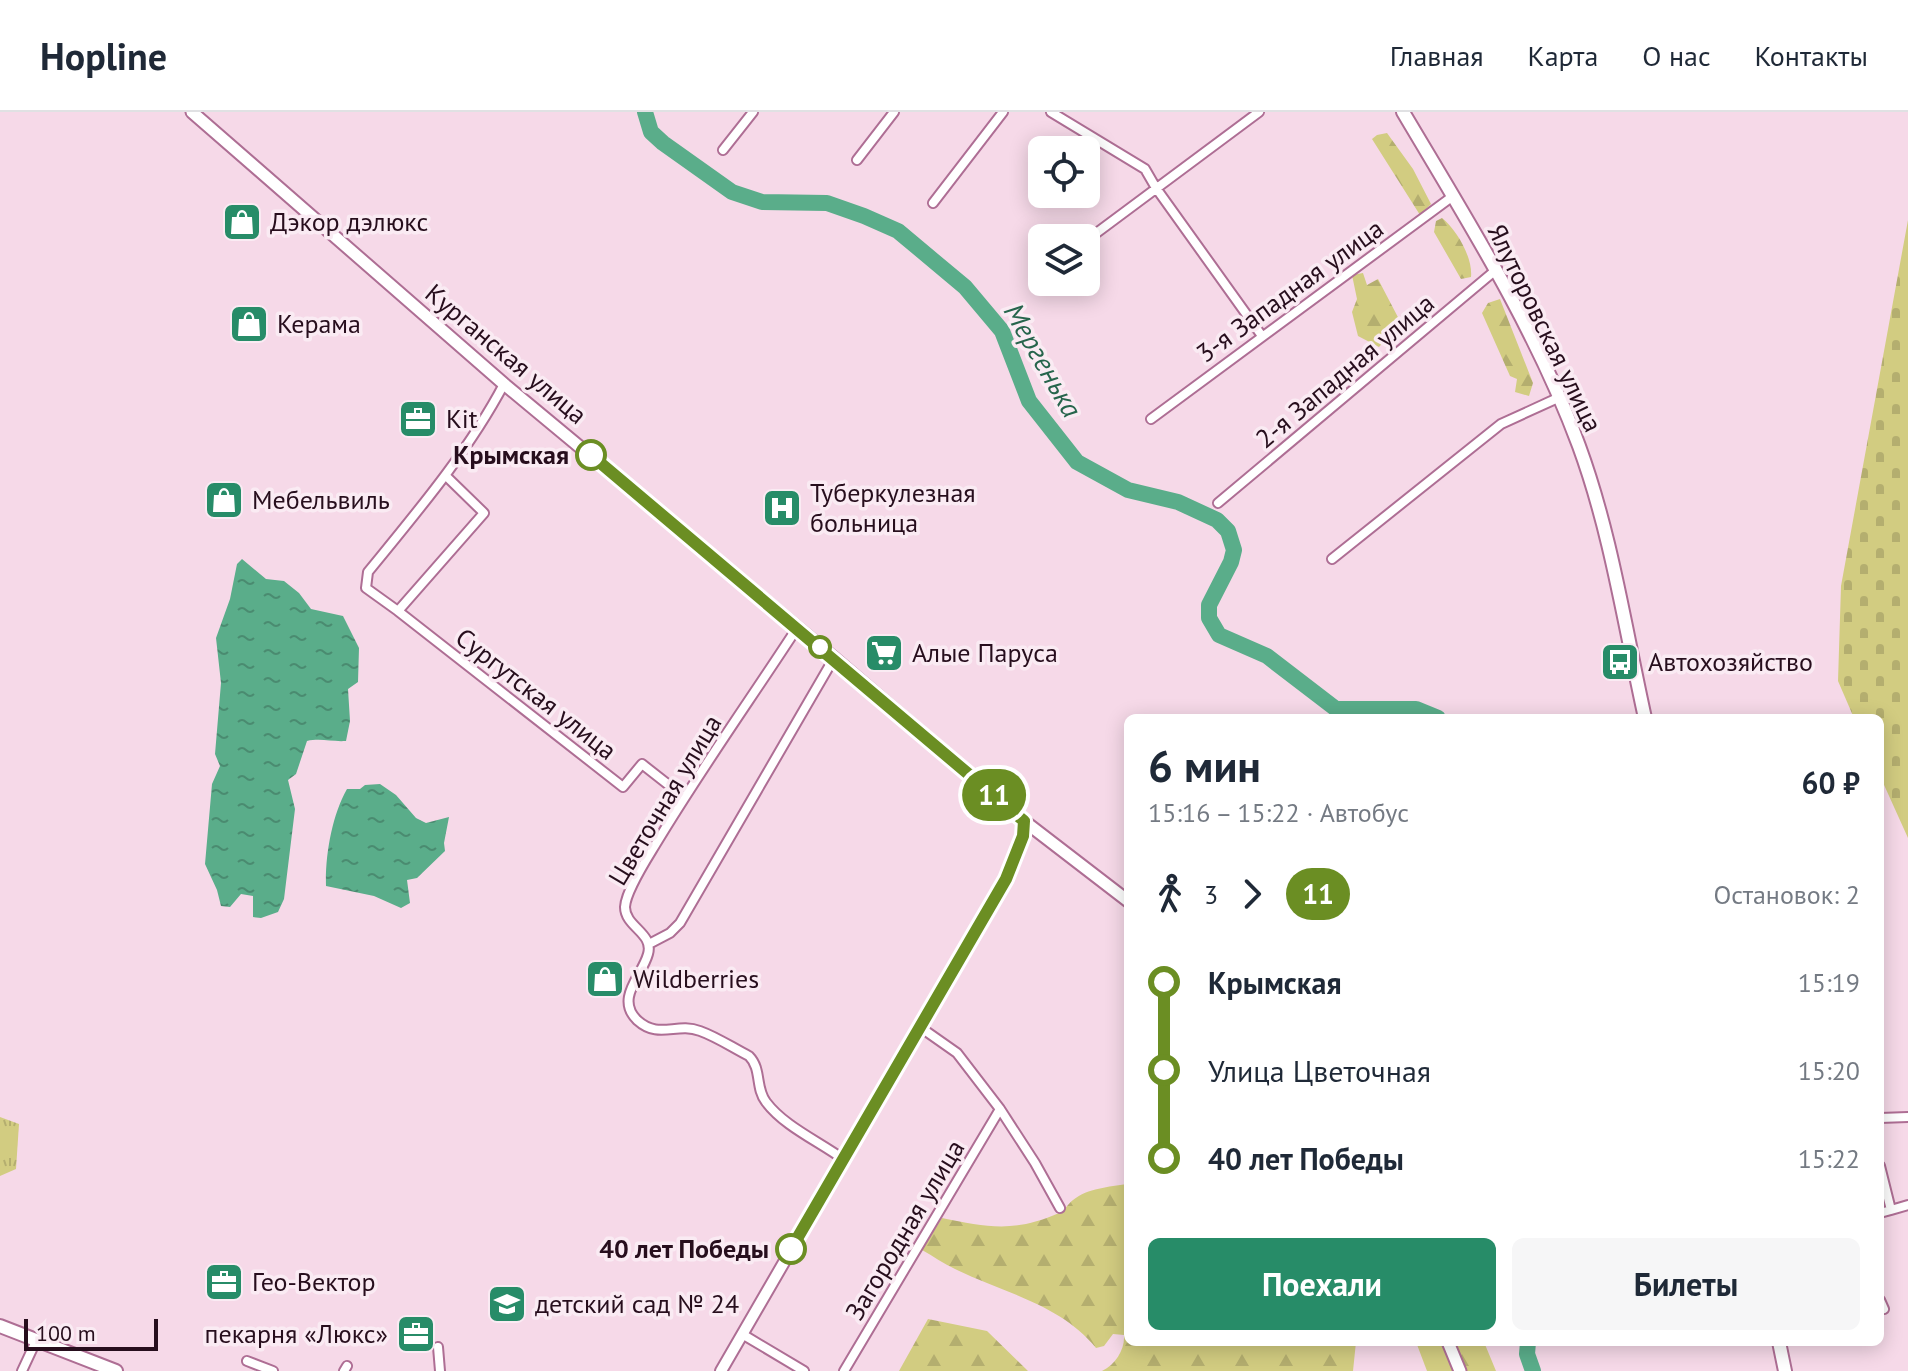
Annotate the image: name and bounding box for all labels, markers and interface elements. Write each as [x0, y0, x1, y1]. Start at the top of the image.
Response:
text: Hopline [40, 31, 167, 80]
text: Главная [1390, 37, 1484, 74]
text: Карта [1528, 37, 1598, 74]
text: О нас [1642, 37, 1711, 74]
text: Контакты [1755, 37, 1868, 74]
map controls [1028, 136, 1100, 296]
button: locate [1028, 136, 1100, 208]
shop icon: Дэкор дэлюкс [221, 201, 263, 243]
place label: Дэкор дэлюкс [270, 205, 428, 238]
street label: 3-я Западная улица [1190, 212, 1390, 370]
street label: Ялуторовская улица [1481, 218, 1610, 437]
button: layers [1028, 224, 1100, 296]
street label: Курганская улица [419, 276, 594, 431]
street label: 2-я Западная улица [1249, 286, 1441, 455]
water label: Мергенька [996, 296, 1091, 424]
shop icon: Керама [228, 303, 270, 345]
place label: Керама [277, 307, 361, 340]
office icon: Kit [397, 398, 439, 440]
place label: Kit [446, 402, 478, 435]
place label: Крымская [453, 438, 569, 471]
marker: Крымская [576, 440, 606, 470]
place label: Туберкулезная больница [810, 476, 976, 539]
shop icon: Мебельвиль [203, 479, 245, 521]
place label: Мебельвиль [252, 483, 390, 516]
hospital icon: Туберкулезная больница [761, 487, 803, 529]
street label: Сургутская улица [449, 621, 623, 767]
supermarket icon: Алые Паруса [863, 632, 905, 674]
unlabelled marker [809, 636, 831, 658]
place label: Алые Паруса [912, 636, 1058, 669]
bus stop icon: Автохозяйство [1599, 641, 1641, 683]
place label: Автохозяйство [1648, 645, 1813, 678]
street label: Цветочная улица [601, 709, 728, 891]
text: 6 мин [1148, 737, 1261, 794]
text: 60 ₽ [1801, 763, 1860, 802]
line badge: 11 [958, 769, 1030, 821]
text: 11 [978, 776, 1010, 813]
text: 15:16 – 15:22 · Автобус [1148, 796, 1409, 829]
icon: walk [1148, 872, 1192, 916]
icon: forward [1230, 872, 1274, 916]
text: 11 [1302, 875, 1334, 912]
text: 3 [1204, 878, 1218, 911]
text: Остановок: 2 [1714, 878, 1860, 911]
shop icon: Wildberries [584, 958, 626, 1000]
place label: Wildberries [633, 962, 759, 995]
text: Крымская [1208, 963, 1342, 1002]
text: 15:19 [1798, 966, 1860, 999]
text: Улица Цветочная [1208, 1051, 1431, 1090]
text: 15:20 [1798, 1054, 1860, 1087]
street label: Загородная улица [838, 1134, 971, 1326]
text: 40 лет Победы [1208, 1139, 1404, 1178]
text: 15:22 [1798, 1142, 1860, 1175]
place label: 40 лет Победы [599, 1232, 769, 1265]
marker: 40 лет Победы [776, 1234, 806, 1264]
button: Поехали [1148, 1238, 1496, 1330]
button: Билеты [1512, 1238, 1860, 1330]
office icon: Гео-Вектор [203, 1261, 245, 1303]
place label: Гео-Вектор [252, 1265, 376, 1298]
school or university icon: детский сад № 24 [486, 1283, 528, 1325]
place label: детский сад № 24 [535, 1287, 739, 1320]
office icon: пекарня «Люкс» [395, 1313, 437, 1355]
scale bar [24, 1315, 158, 1351]
place label: пекарня «Люкс» [205, 1317, 388, 1350]
text: 100 m [36, 1319, 96, 1347]

